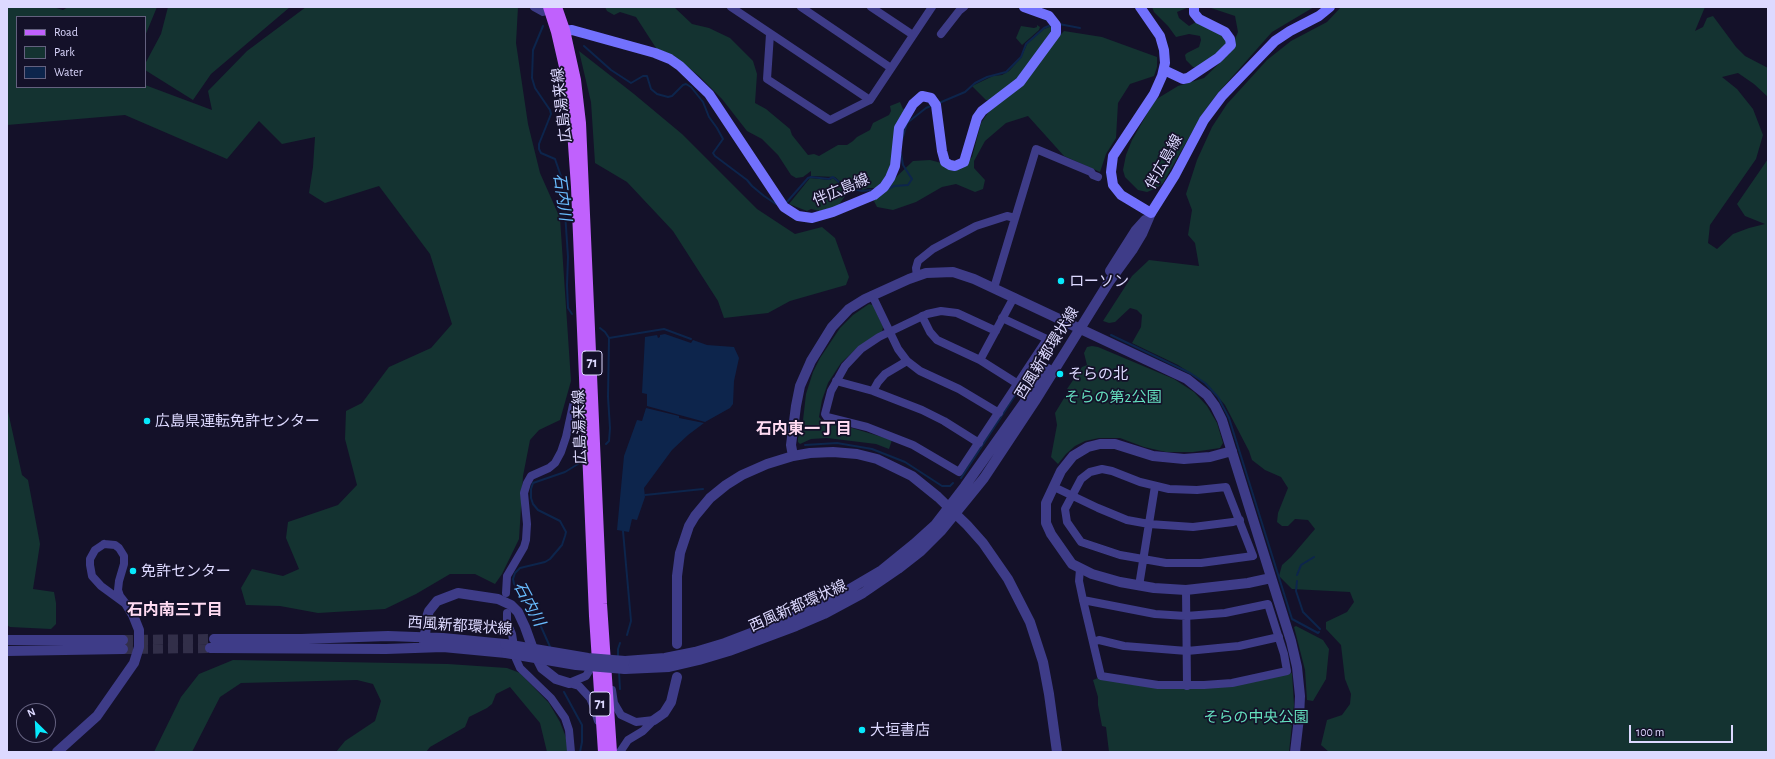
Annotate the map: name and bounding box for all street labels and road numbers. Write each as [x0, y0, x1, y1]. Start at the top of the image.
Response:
street label: 広島湯来線 [548, 67, 576, 143]
street label: 伴広島線 [1142, 131, 1186, 193]
street label: 伴広島線 [810, 170, 872, 210]
street label: 西風新都環状線 [1012, 304, 1082, 402]
road number: 71 [582, 351, 602, 375]
street label: 広島湯来線 [570, 389, 590, 465]
street label: 西風新都環状線 [746, 576, 850, 636]
street label: 西風新都環状線 [407, 613, 513, 639]
road number: 71 [590, 692, 610, 716]

